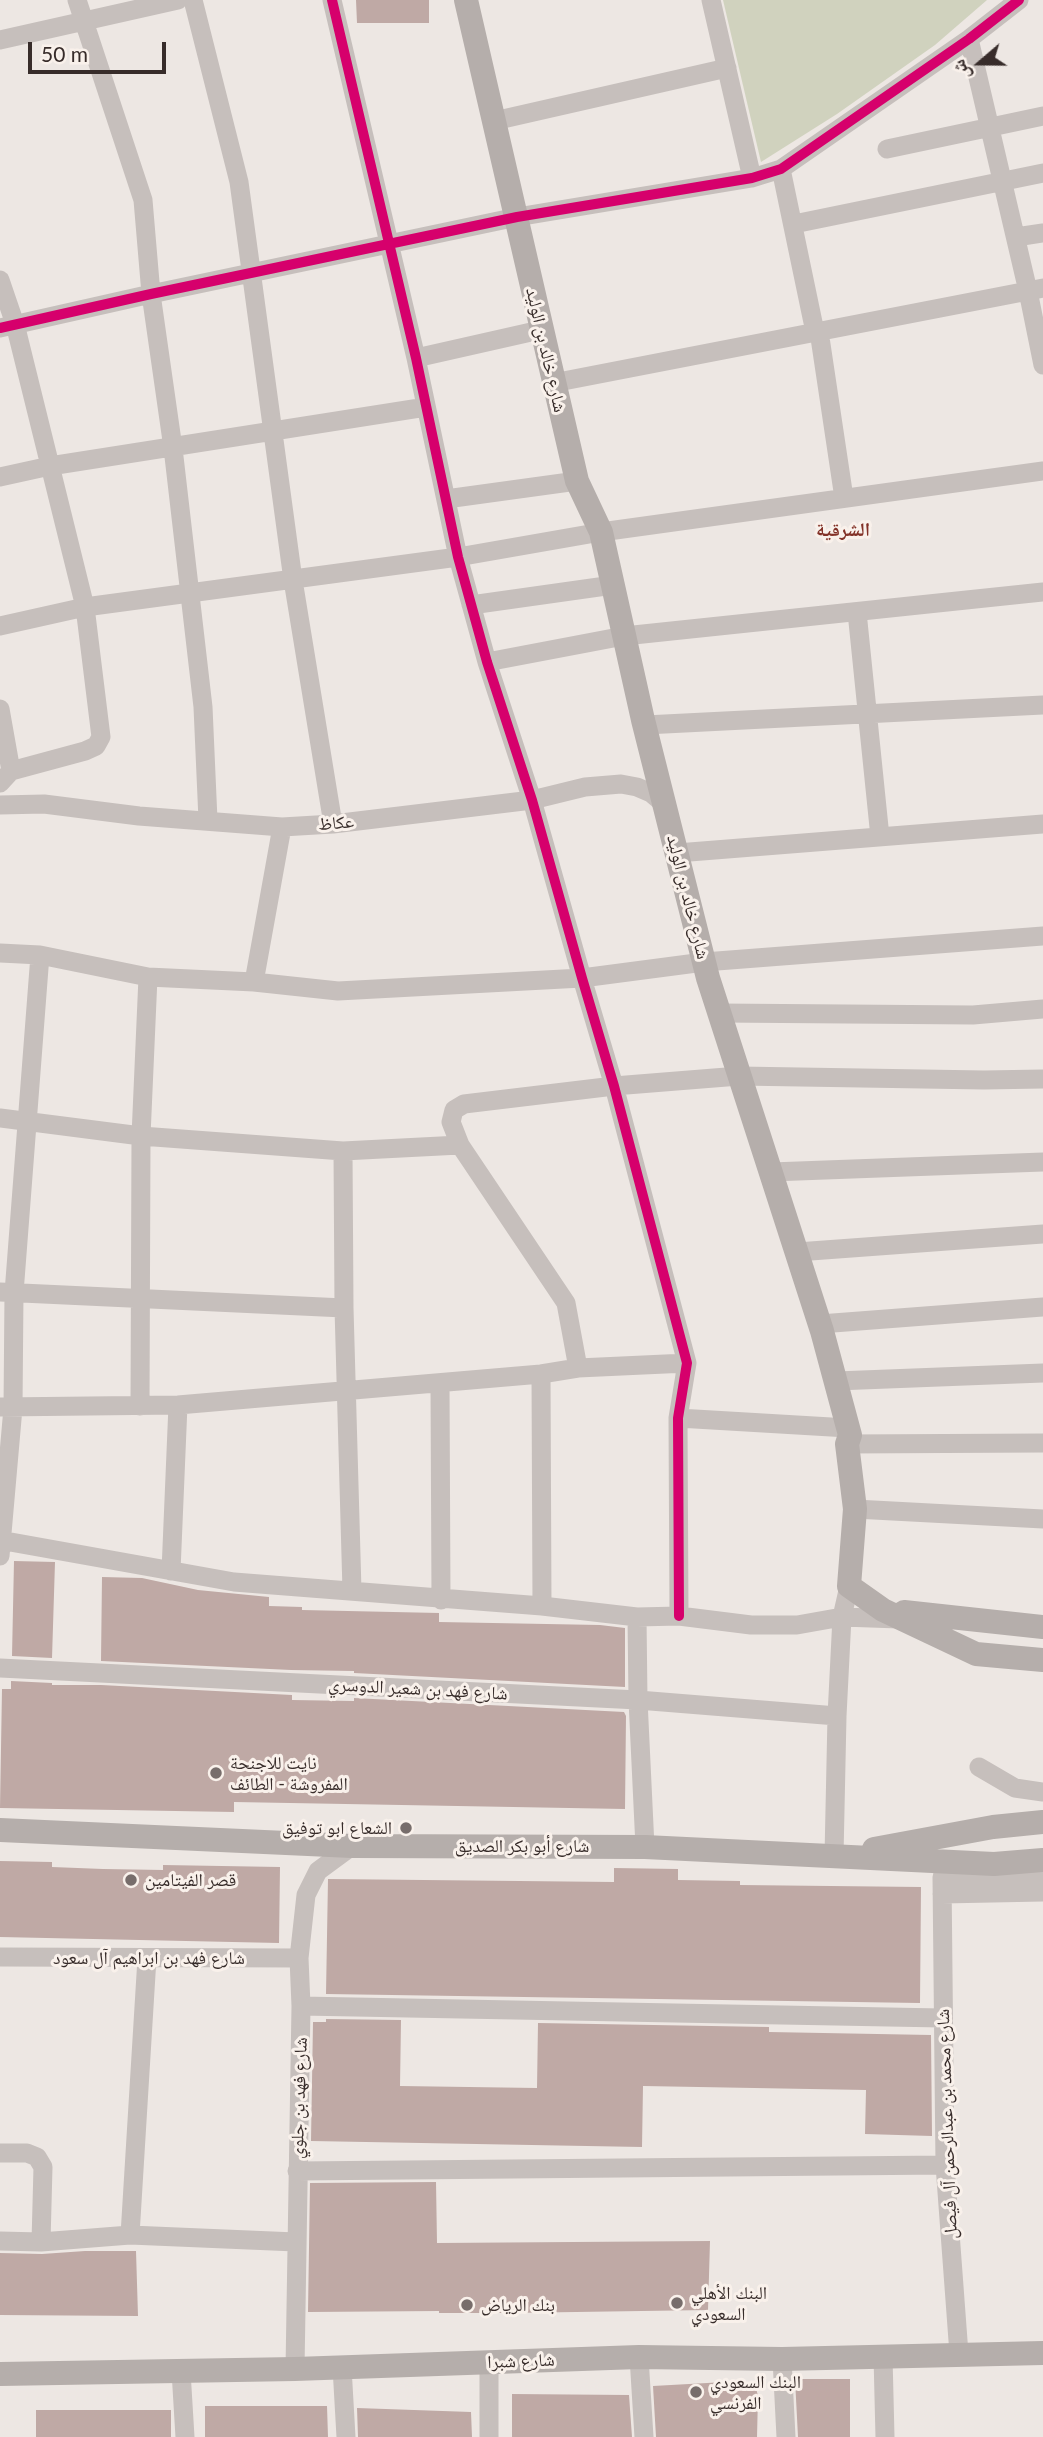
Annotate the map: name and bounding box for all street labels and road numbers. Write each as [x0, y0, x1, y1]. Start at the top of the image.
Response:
street label: شارع خالد بن الوليد [521, 286, 571, 414]
street label: عكاظ [317, 811, 355, 835]
street label: شارع خالد بن الوليد [662, 833, 714, 961]
street label: شارع فهد بن شعير الدوسري [328, 1674, 508, 1704]
street label: شارع أبو بكر الصديق [455, 1835, 589, 1857]
street label: شارع فهد بن ابراهيم آل سعود [53, 1947, 245, 1969]
street label: شارع محمد بن عبدالرحمن آل فيصل [932, 2009, 962, 2239]
street label: شارع فهد بن جلوي [286, 2037, 312, 2159]
street label: شارع شبرا [487, 2349, 555, 2373]

